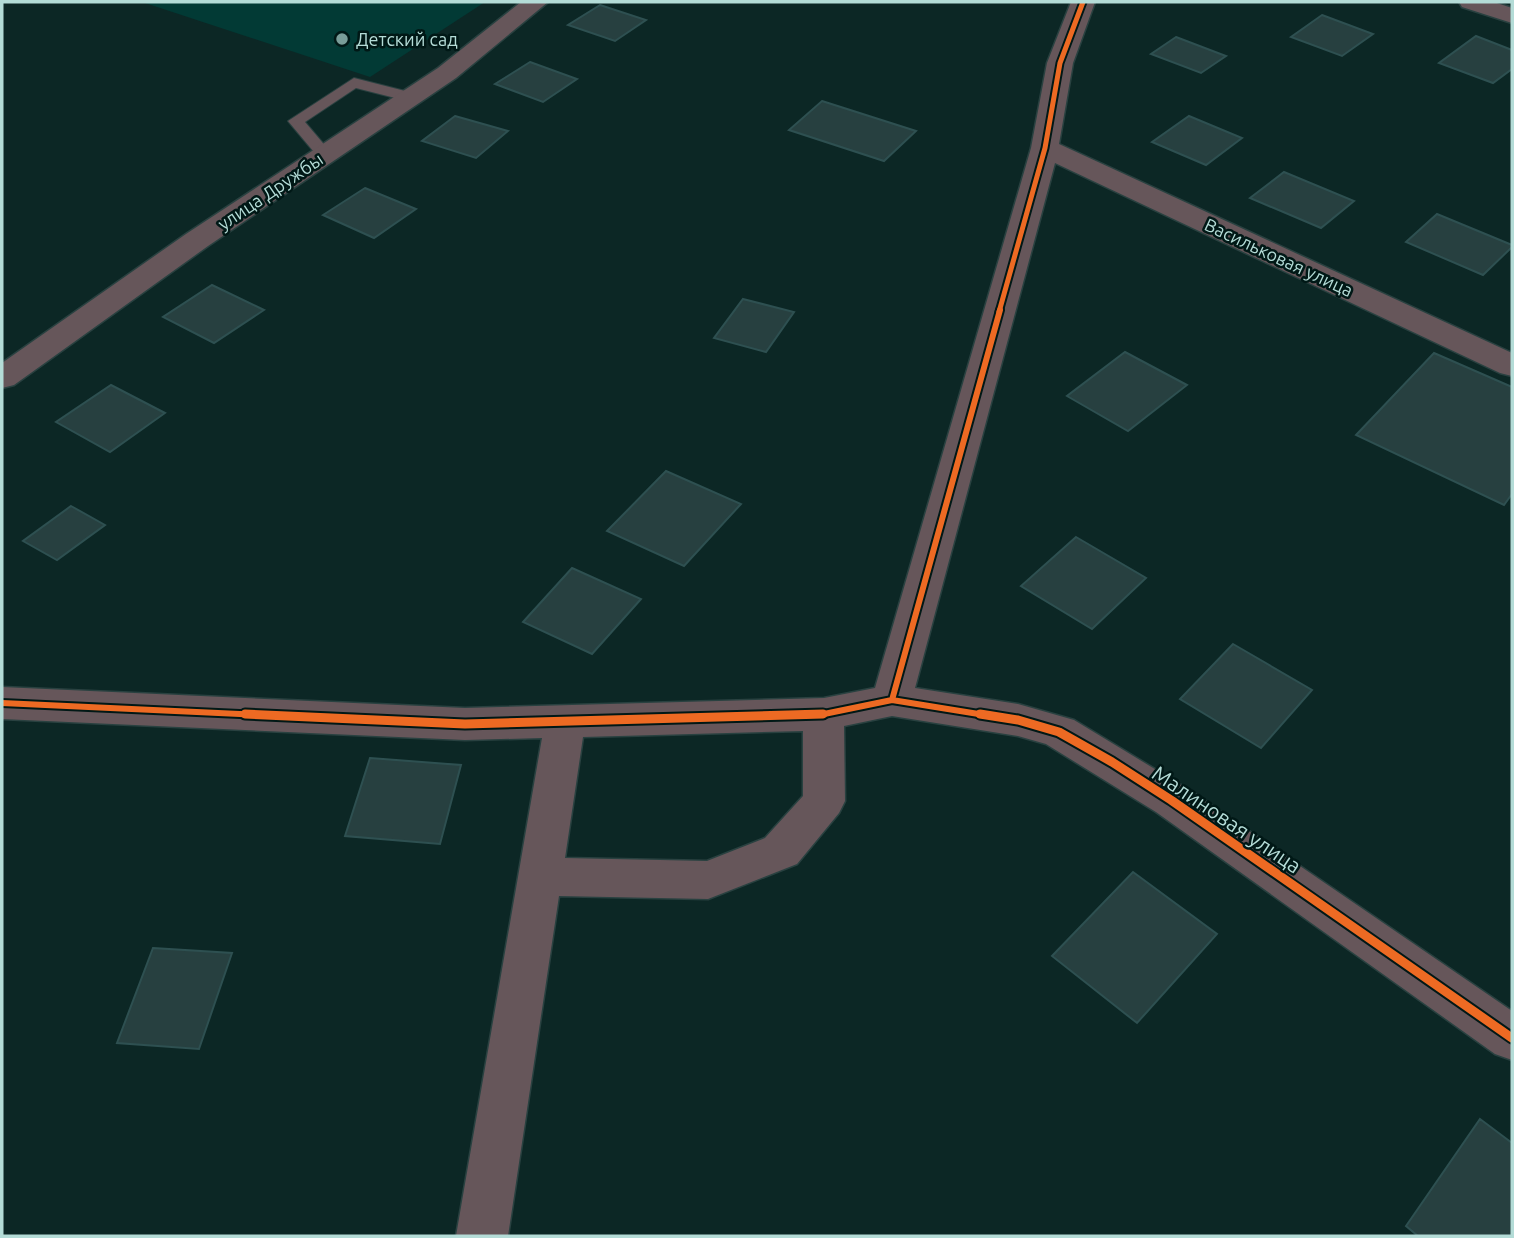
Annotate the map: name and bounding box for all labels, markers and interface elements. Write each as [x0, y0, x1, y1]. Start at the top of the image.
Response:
place label: Детский сад [356, 29, 458, 49]
marker: Детский сад [334, 31, 350, 47]
street label: улица Дружбы [214, 148, 326, 234]
street label: Васильковая улица [1202, 214, 1356, 300]
street label: Малиновая улица [1148, 760, 1306, 878]

